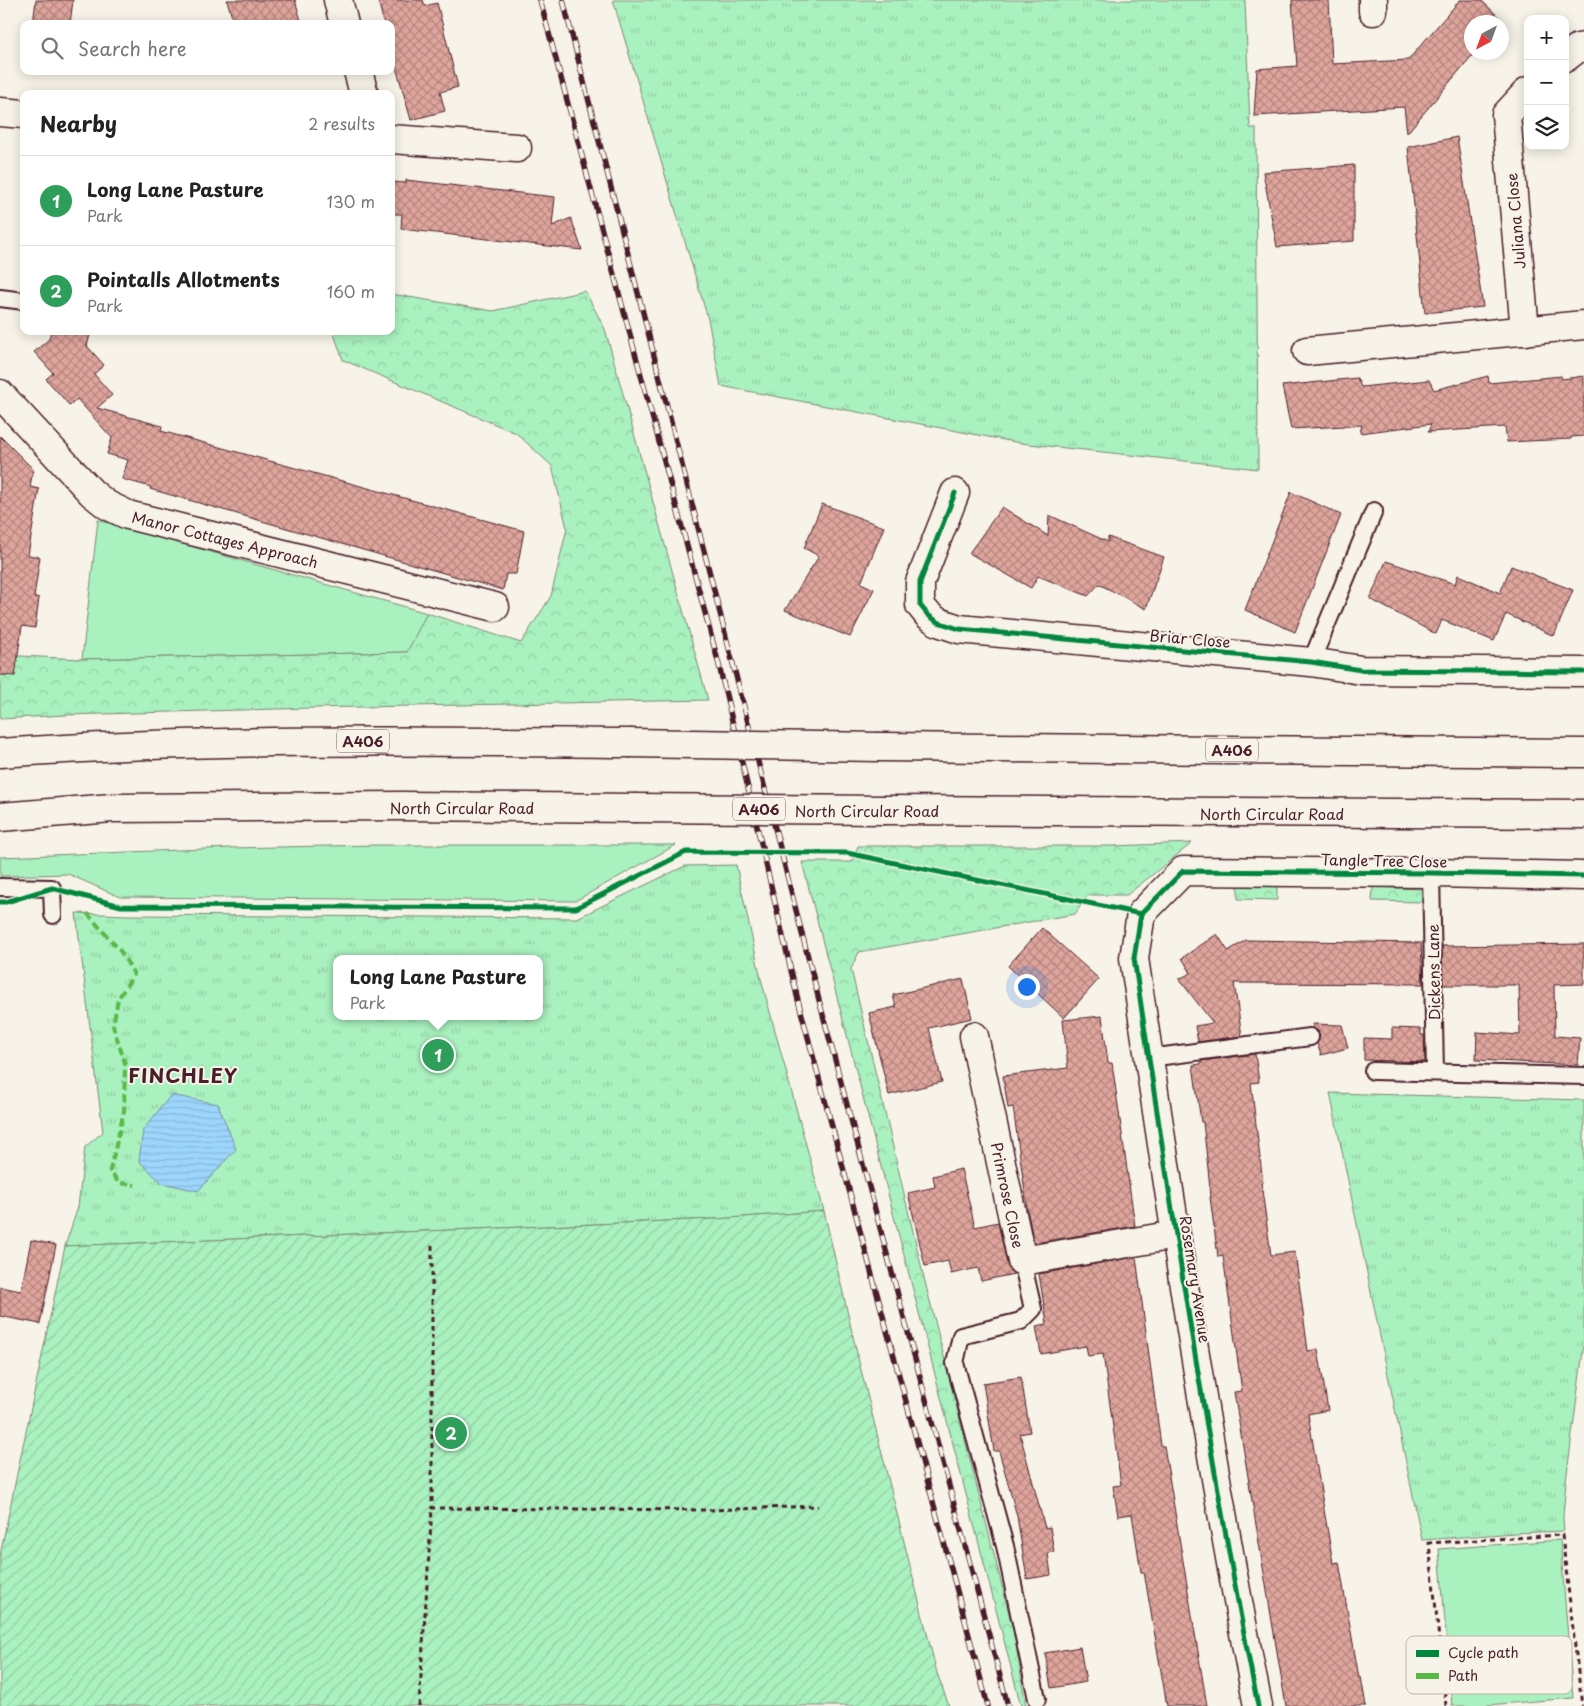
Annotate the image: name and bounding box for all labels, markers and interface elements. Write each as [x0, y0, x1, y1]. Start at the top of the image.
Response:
north arrow [1464, 15, 1509, 60]
map controls [1524, 15, 1569, 150]
button: + [1524, 15, 1569, 60]
search box [20, 20, 395, 75]
icon: search [38, 34, 66, 62]
text: Search here [78, 34, 187, 62]
button: − [1524, 60, 1569, 105]
button: layers [1524, 105, 1569, 150]
text: Nearby [40, 107, 117, 139]
text: 2 results [308, 111, 375, 135]
street label: Juliana Close [1499, 172, 1531, 270]
text: Long Lane Pasture [87, 175, 264, 203]
text: 1 [52, 189, 60, 213]
text: 130 m [327, 189, 375, 213]
text: Park [87, 203, 123, 227]
text: Pointalls Allotments [87, 265, 280, 293]
text: 2 [50, 279, 62, 303]
text: 160 m [327, 279, 375, 303]
text: Park [87, 293, 123, 317]
street label: Manor Cottages Approach [129, 505, 321, 573]
street label: Briar Close [1149, 623, 1231, 653]
road number: A406 [337, 729, 389, 752]
road number: A406 [1206, 738, 1258, 762]
street label: North Circular Road [390, 796, 534, 819]
road number: A406 [733, 798, 785, 821]
street label: North Circular Road [795, 799, 939, 822]
street label: North Circular Road [1200, 802, 1344, 825]
street label: Tangle Tree Close [1321, 847, 1448, 873]
street label: Dickens Lane [1421, 924, 1445, 1020]
popup [333, 955, 543, 1020]
text: Long Lane Pasture [350, 962, 526, 990]
your location [1014, 974, 1040, 1000]
text: Park [350, 990, 385, 1014]
pin: 1 [422, 1036, 454, 1074]
district label: FINCHLEY [128, 1060, 238, 1090]
street label: Primrose Close [986, 1140, 1030, 1250]
street label: Rosemary Avenue [1175, 1214, 1217, 1344]
pin: 2 [435, 1414, 467, 1452]
legend [1406, 1636, 1572, 1694]
text: Cycle path [1448, 1642, 1519, 1663]
text: Path [1448, 1665, 1478, 1686]

